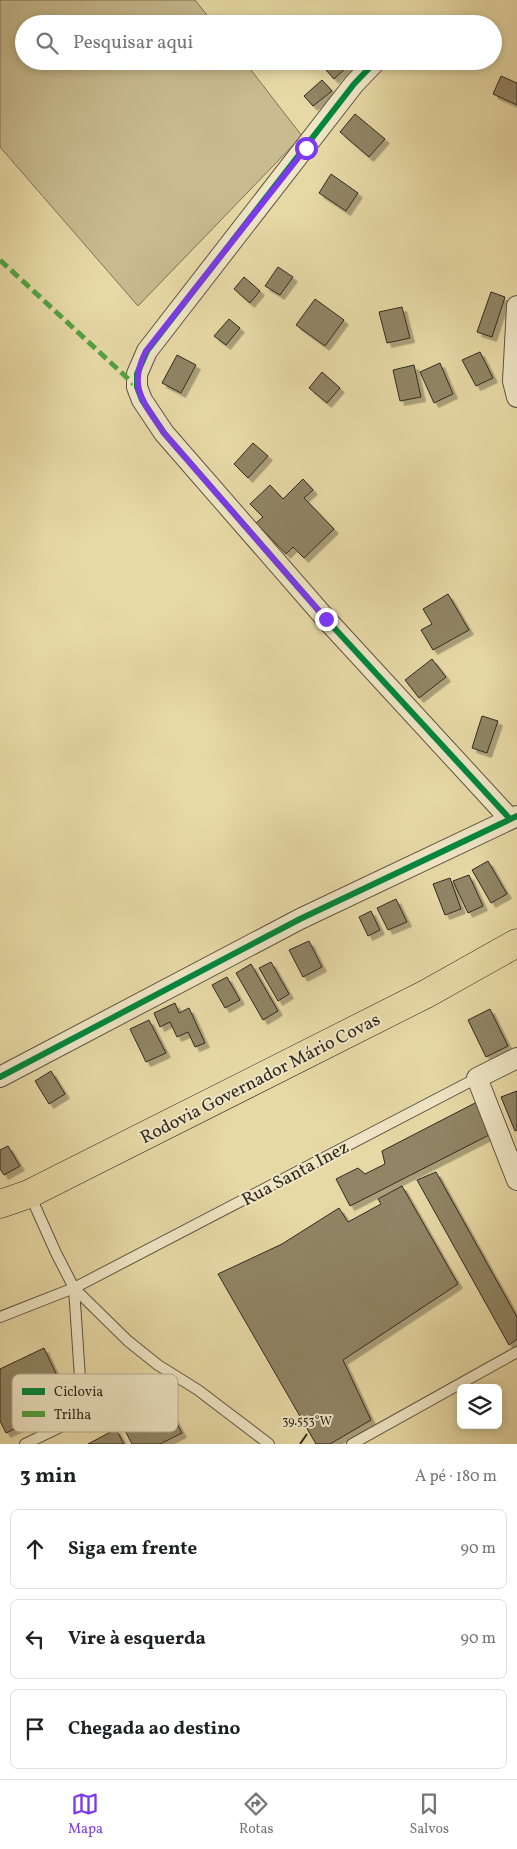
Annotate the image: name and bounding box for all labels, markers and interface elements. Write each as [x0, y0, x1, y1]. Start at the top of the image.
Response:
search box [15, 15, 502, 70]
icon: search [33, 29, 61, 57]
text: Pesquisar aqui [73, 30, 193, 56]
route start [295, 137, 318, 160]
route end [315, 608, 338, 631]
street label: Rodovia Governador Mário Covas [136, 1008, 385, 1151]
street label: Rua Santa Inez [238, 1136, 354, 1213]
legend [12, 1374, 178, 1432]
text: Ciclovia [54, 1383, 103, 1402]
map controls [457, 1384, 502, 1429]
button: layers [457, 1384, 502, 1429]
text: Trilha [54, 1406, 91, 1425]
text: 39.553°W [282, 1414, 332, 1430]
text: 3 min [20, 1462, 76, 1491]
text: A pé · 180 m [415, 1466, 497, 1488]
icon: ahead [21, 1535, 49, 1563]
text: Siga em frente [68, 1536, 197, 1562]
text: 90 m [460, 1538, 496, 1560]
icon: left [21, 1625, 49, 1653]
text: Vire à esquerda [68, 1626, 206, 1652]
text: 90 m [460, 1628, 496, 1650]
icon: arrive [21, 1715, 49, 1743]
text: Chegada ao destino [68, 1716, 240, 1742]
tab: Mapa [68, 1790, 103, 1839]
tab: Rotas [239, 1790, 274, 1839]
tab: Salvos [409, 1790, 449, 1839]

